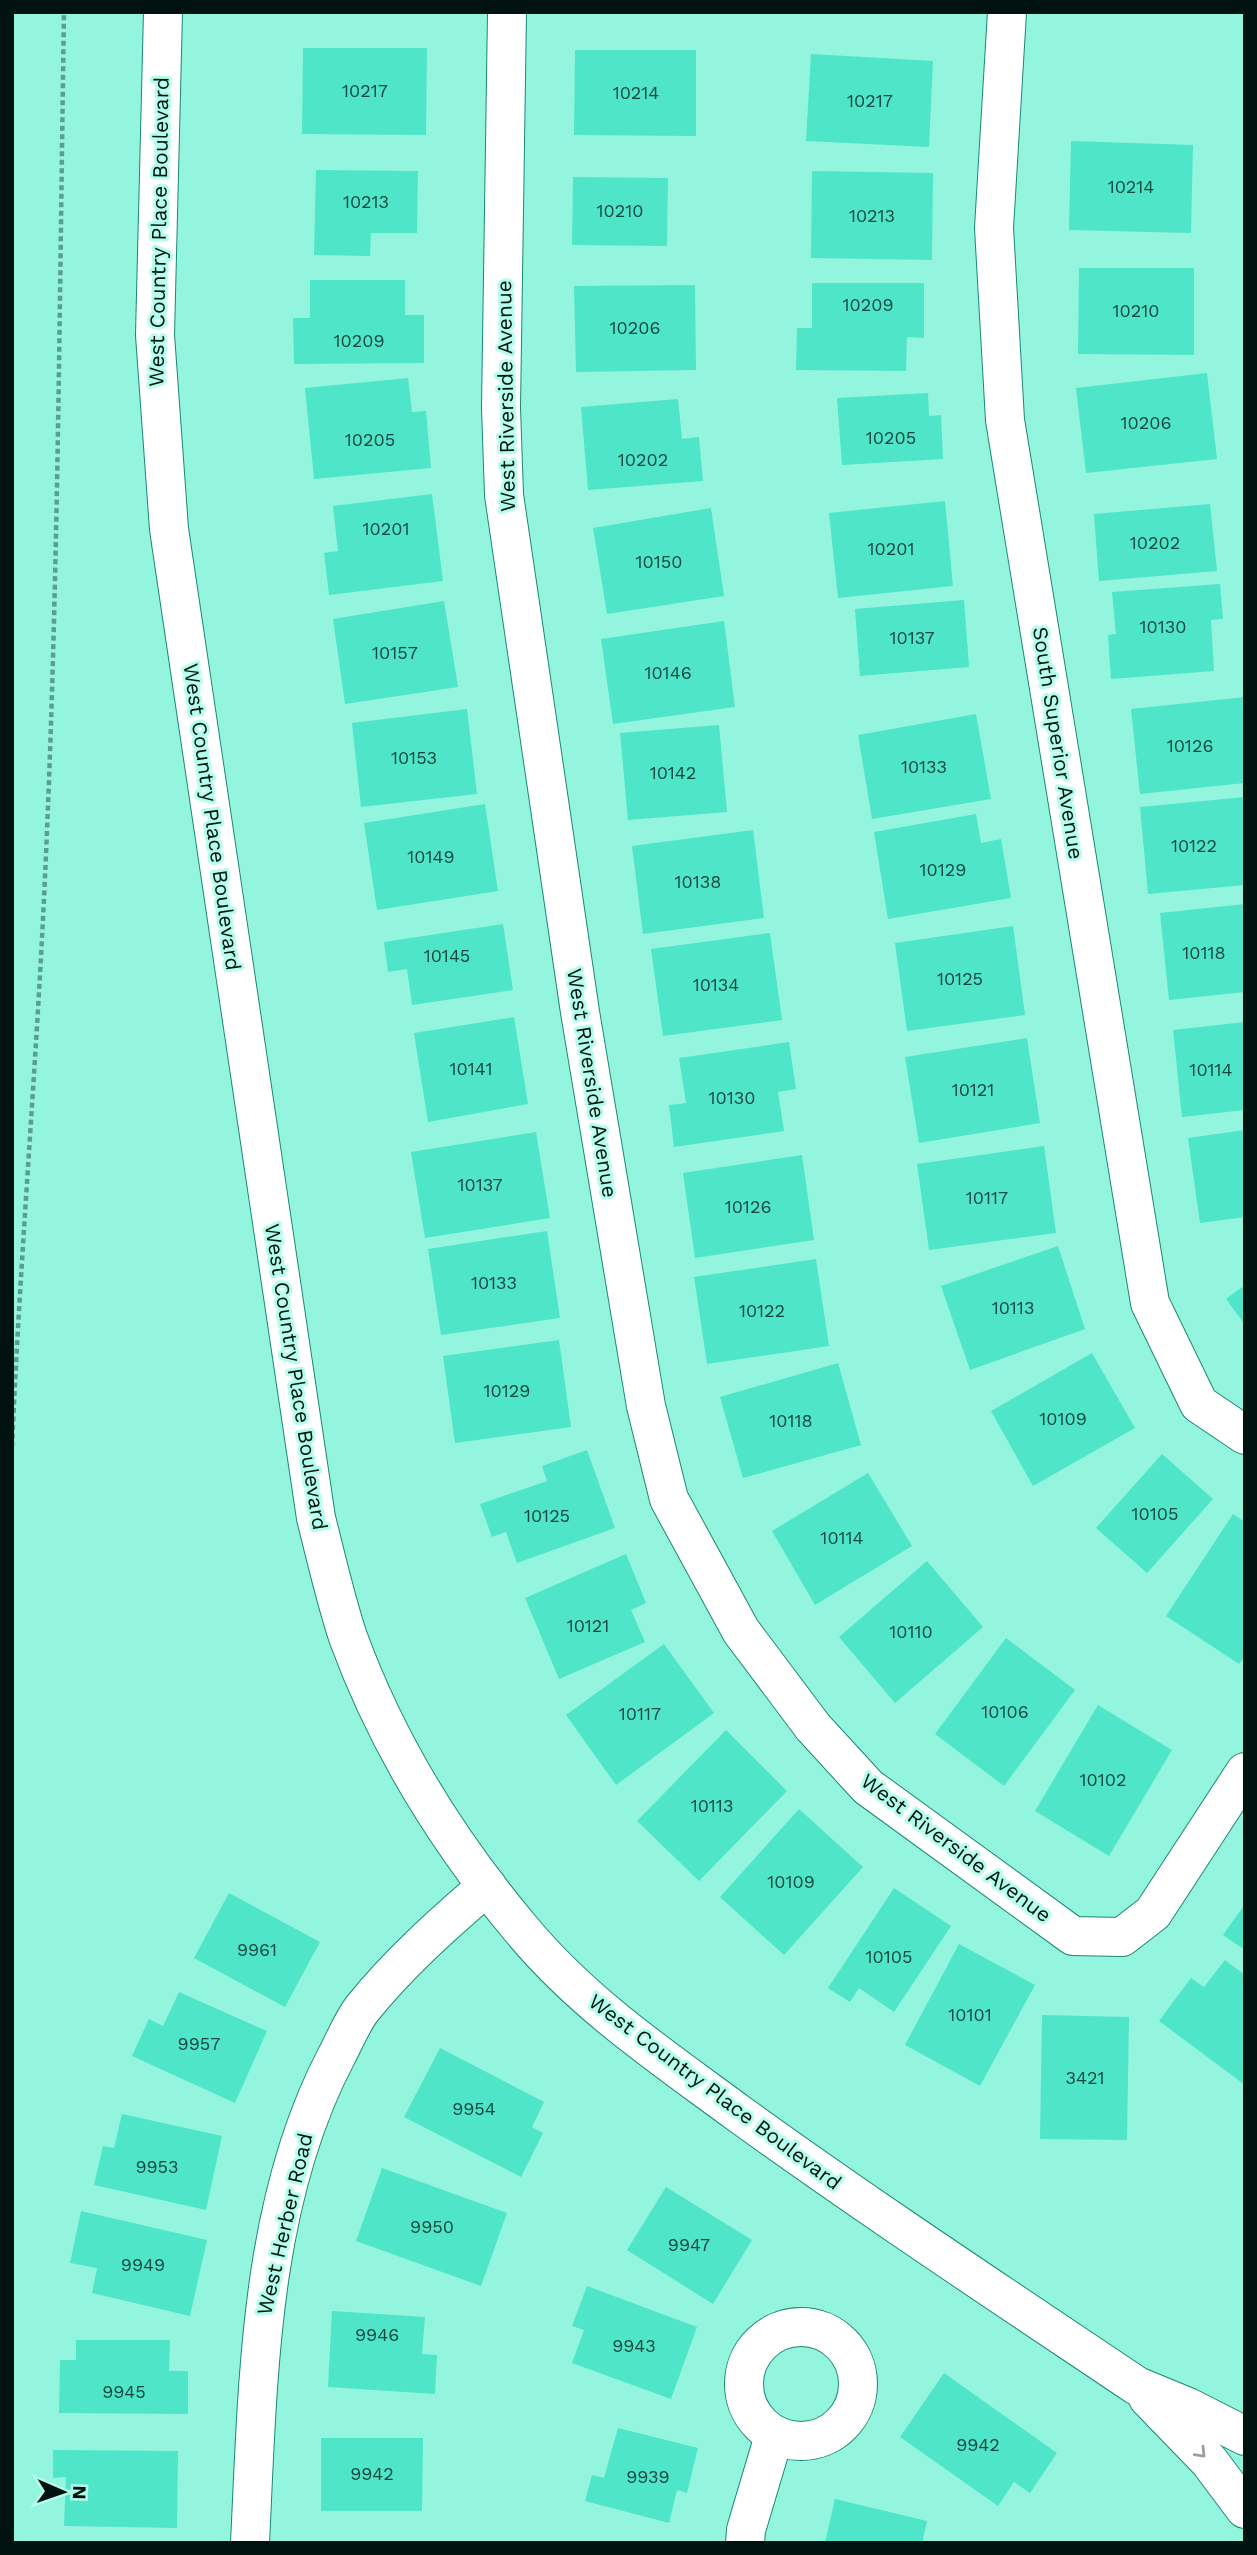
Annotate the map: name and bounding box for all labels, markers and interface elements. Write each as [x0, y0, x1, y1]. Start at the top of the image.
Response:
street label: West Country Place Boulevard [143, 77, 174, 387]
house number: 10217 [342, 80, 388, 101]
house number: 10214 [613, 82, 659, 103]
house number: 10217 [847, 90, 893, 111]
house number: 10214 [1108, 176, 1154, 197]
house number: 10213 [343, 191, 389, 212]
house number: 10210 [597, 200, 643, 221]
house number: 10213 [849, 205, 895, 226]
street label: West Riverside Avenue [491, 280, 520, 512]
house number: 10209 [842, 294, 894, 315]
house number: 10210 [1113, 300, 1159, 321]
house number: 10206 [610, 317, 660, 338]
house number: 10209 [333, 330, 385, 351]
house number: 10206 [1121, 412, 1171, 433]
house number: 10205 [866, 427, 916, 448]
house number: 10205 [345, 429, 395, 450]
house number: 10202 [618, 449, 668, 470]
house number: 10201 [363, 518, 409, 539]
house number: 10202 [1130, 532, 1180, 553]
house number: 10201 [868, 538, 914, 559]
house number: 10150 [636, 551, 682, 572]
house number: 10130 [1140, 616, 1186, 637]
street label: South Superior Avenue [1028, 625, 1089, 861]
house number: 10137 [889, 627, 935, 648]
house number: 10157 [372, 642, 418, 663]
street label: West Country Place Boulevard [179, 662, 246, 972]
house number: 10146 [644, 662, 692, 683]
house number: 10126 [1167, 735, 1213, 756]
house number: 10153 [391, 747, 437, 768]
house number: 10133 [901, 756, 947, 777]
house number: 10142 [650, 762, 696, 783]
house number: 10122 [1171, 835, 1217, 856]
house number: 10149 [407, 846, 455, 867]
house number: 10129 [920, 859, 966, 880]
house number: 10138 [675, 871, 721, 892]
house number: 10118 [1182, 942, 1226, 963]
house number: 10145 [424, 945, 470, 966]
street label: West Riverside Avenue [562, 967, 623, 1199]
house number: 10125 [937, 968, 983, 989]
house number: 10134 [693, 974, 739, 995]
house number: 10141 [450, 1058, 492, 1079]
house number: 10114 [1189, 1059, 1233, 1080]
house number: 10121 [952, 1079, 994, 1100]
house number: 10130 [709, 1087, 755, 1108]
house number: 10137 [457, 1174, 503, 1195]
house number: 10117 [966, 1187, 1008, 1208]
house number: 10126 [725, 1196, 771, 1217]
street label: West Country Place Boulevard [260, 1222, 333, 1532]
house number: 10133 [471, 1272, 517, 1293]
house number: 10113 [992, 1297, 1034, 1318]
house number: 10122 [739, 1300, 785, 1321]
house number: 10129 [484, 1380, 530, 1401]
house number: 10109 [1039, 1408, 1087, 1429]
house number: 10118 [769, 1410, 813, 1431]
house number: 10105 [1132, 1503, 1178, 1524]
house number: 10125 [524, 1505, 570, 1526]
house number: 10114 [820, 1527, 864, 1548]
house number: 10121 [567, 1615, 609, 1636]
house number: 10110 [889, 1621, 933, 1642]
house number: 10106 [981, 1701, 1029, 1722]
house number: 10117 [619, 1703, 661, 1724]
street label: West Riverside Avenue [856, 1768, 1056, 1927]
house number: 10102 [1080, 1769, 1126, 1790]
house number: 10113 [691, 1795, 733, 1816]
house number: 10109 [767, 1871, 815, 1892]
house number: 9961 [237, 1939, 277, 1960]
house number: 10105 [866, 1946, 912, 1967]
street label: West Country Place Boulevard [584, 1988, 847, 2195]
house number: 10101 [948, 2004, 992, 2025]
house number: 9957 [178, 2033, 220, 2054]
house number: 3421 [1065, 2067, 1105, 2088]
house number: 9954 [452, 2098, 496, 2119]
street label: West Herber Road [251, 2130, 318, 2317]
house number: 9953 [135, 2156, 179, 2177]
house number: 9950 [410, 2216, 454, 2237]
house number: 9947 [668, 2234, 710, 2255]
house number: 9949 [121, 2254, 165, 2275]
house number: 9946 [355, 2324, 399, 2345]
house number: 9943 [612, 2335, 656, 2356]
house number: 9945 [102, 2381, 146, 2402]
house number: 9942 [956, 2434, 1000, 2455]
one-way arrow [1193, 2445, 1205, 2458]
north arrow [28, 2457, 98, 2527]
house number: 9942 [350, 2463, 394, 2484]
house number: 9939 [626, 2466, 670, 2487]
text: N [68, 2485, 91, 2500]

